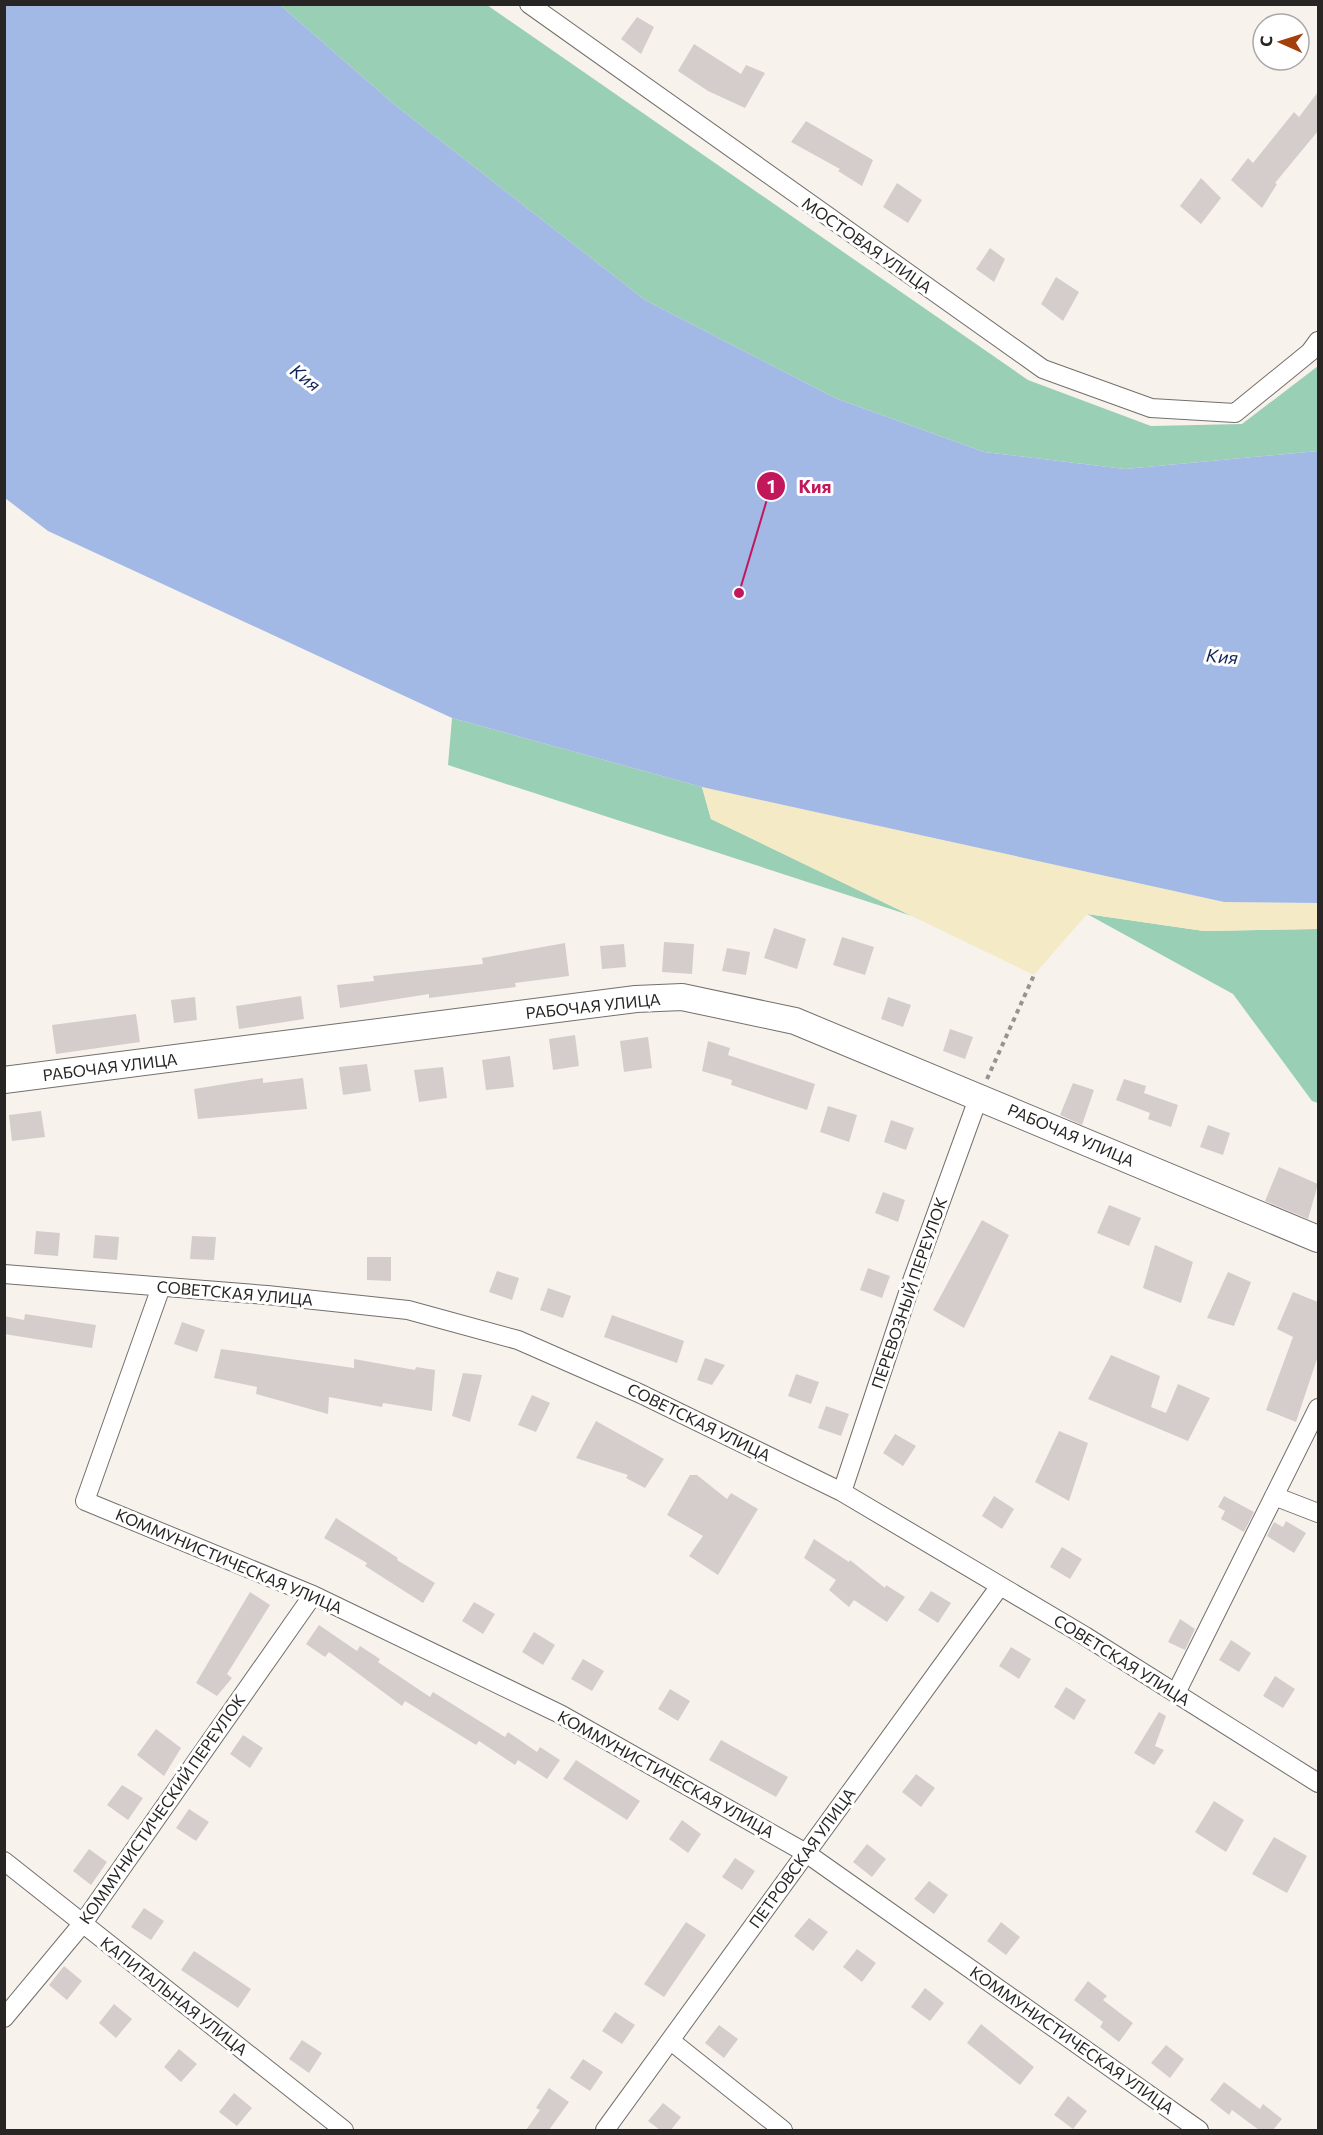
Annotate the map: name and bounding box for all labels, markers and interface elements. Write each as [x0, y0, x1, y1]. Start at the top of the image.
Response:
north arrow [1251, 12, 1311, 72]
text: С [1256, 35, 1275, 47]
street label: МОСТОВАЯ УЛИЦА [799, 193, 936, 296]
water label: Кия [286, 359, 325, 396]
callout: Кия [756, 468, 843, 504]
text: 1 [767, 475, 775, 497]
text: Кия [799, 475, 832, 497]
water label: Кия [1205, 644, 1239, 668]
street label: РАБОЧАЯ УЛИЦА [525, 989, 661, 1022]
street label: РАБОЧАЯ УЛИЦА [41, 1049, 178, 1084]
street label: РАБОЧАЯ УЛИЦА [1005, 1099, 1137, 1170]
street label: ПЕРЕВОЗНЫЙ ПЕРЕУЛОК [867, 1194, 950, 1391]
street label: СОВЕТСКАЯ УЛИЦА [156, 1276, 314, 1309]
street label: СОВЕТСКАЯ УЛИЦА [625, 1379, 774, 1464]
street label: КОММУНИСТИЧЕСКАЯ УЛИЦА [113, 1504, 345, 1617]
street label: СОВЕТСКАЯ УЛИЦА [1051, 1610, 1194, 1709]
street label: КОММУНИСТИЧЕСКИЙ ПЕРЕУЛОК [75, 1690, 249, 1927]
street label: КОММУНИСТИЧЕСКАЯ УЛИЦА [555, 1706, 778, 1841]
street label: ПЕТРОВСКАЯ УЛИЦА [744, 1784, 859, 1931]
street label: КАПИТАЛЬНАЯ УЛИЦА [97, 1932, 252, 2059]
street label: КОММУНИСТИЧЕСКАЯ УЛИЦА [967, 1962, 1178, 2117]

